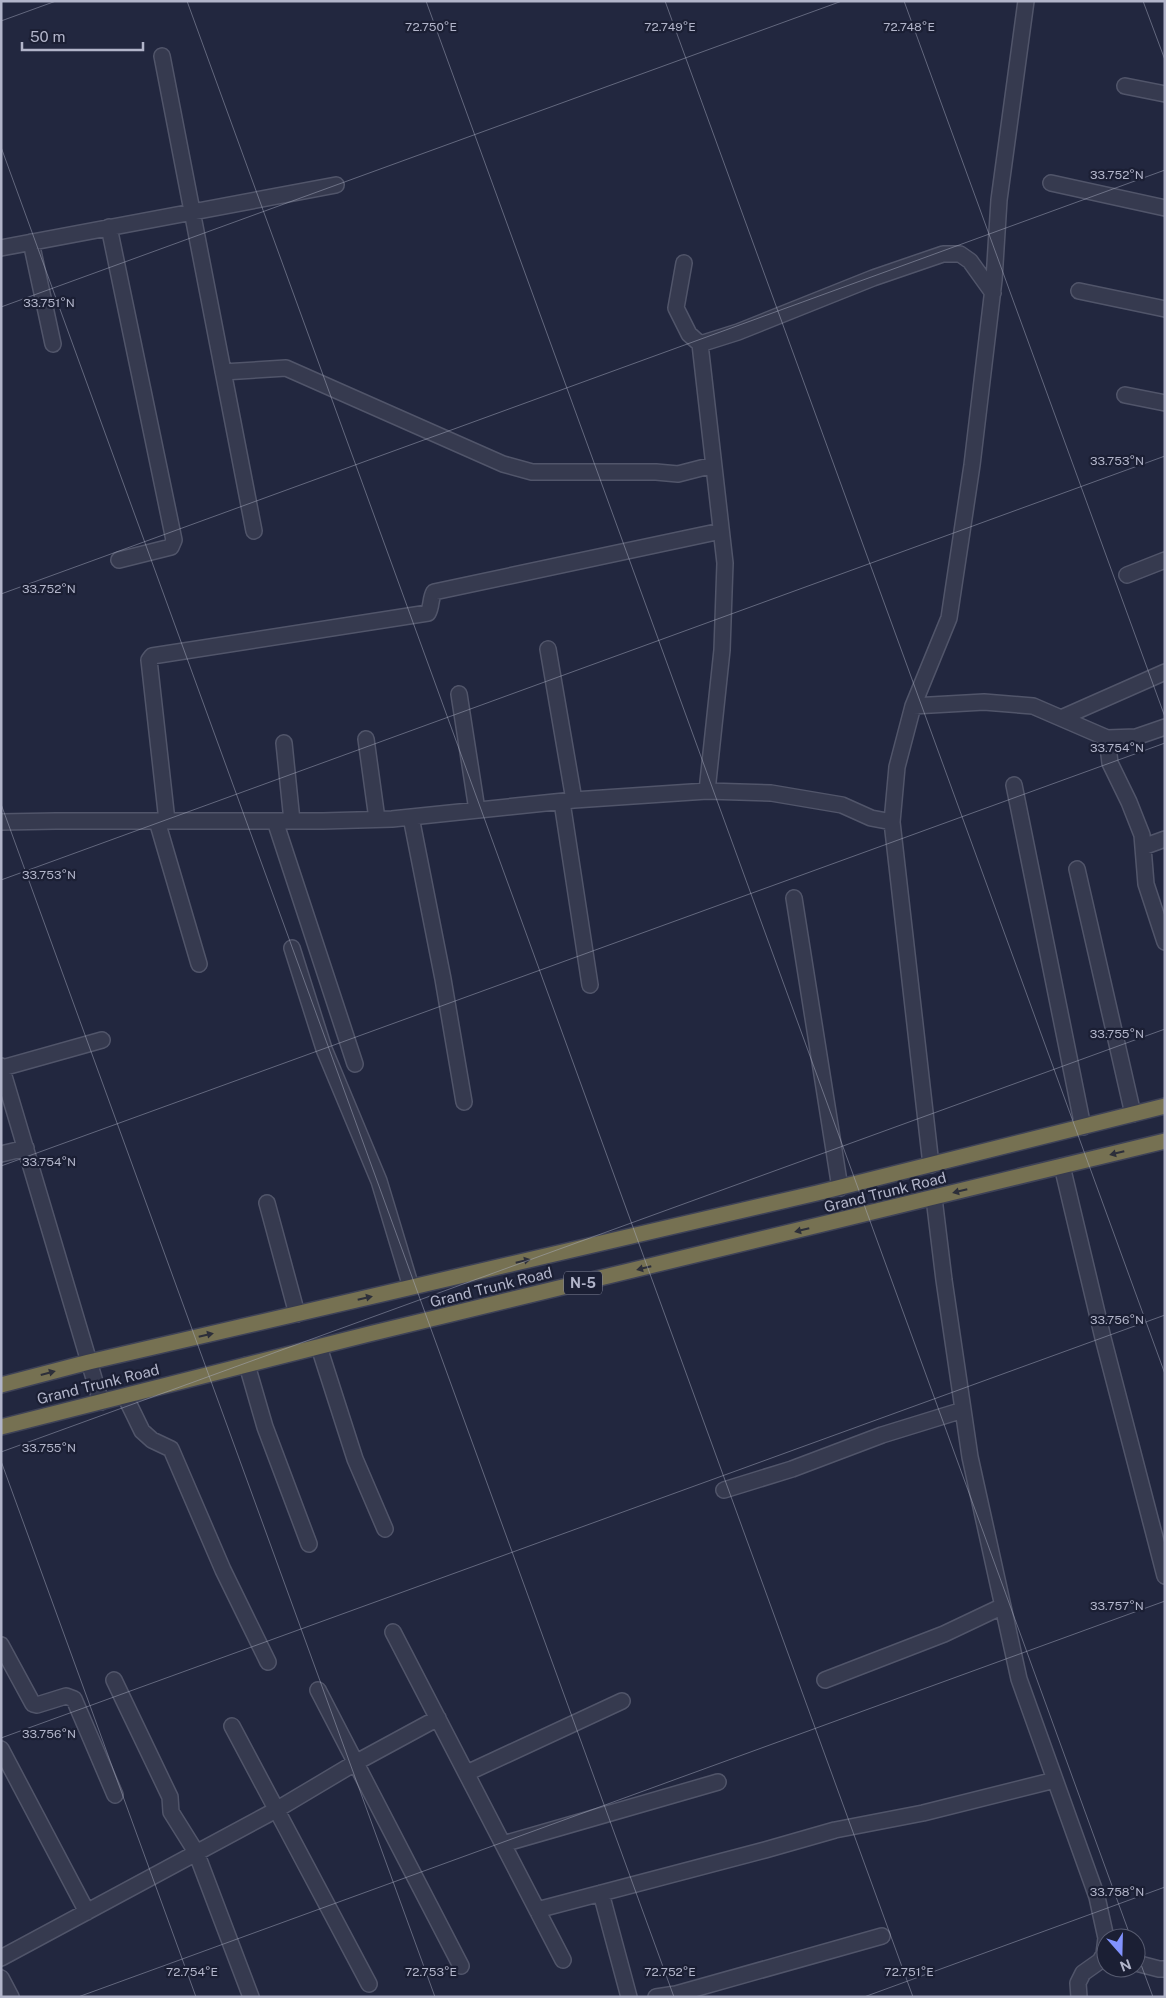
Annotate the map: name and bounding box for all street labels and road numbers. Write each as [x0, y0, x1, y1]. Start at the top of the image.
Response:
street label: Grand Trunk Road [822, 1169, 948, 1215]
street label: Grand Trunk Road [428, 1264, 554, 1310]
road number: N-5 [564, 1272, 602, 1295]
street label: Grand Trunk Road [35, 1361, 161, 1407]

